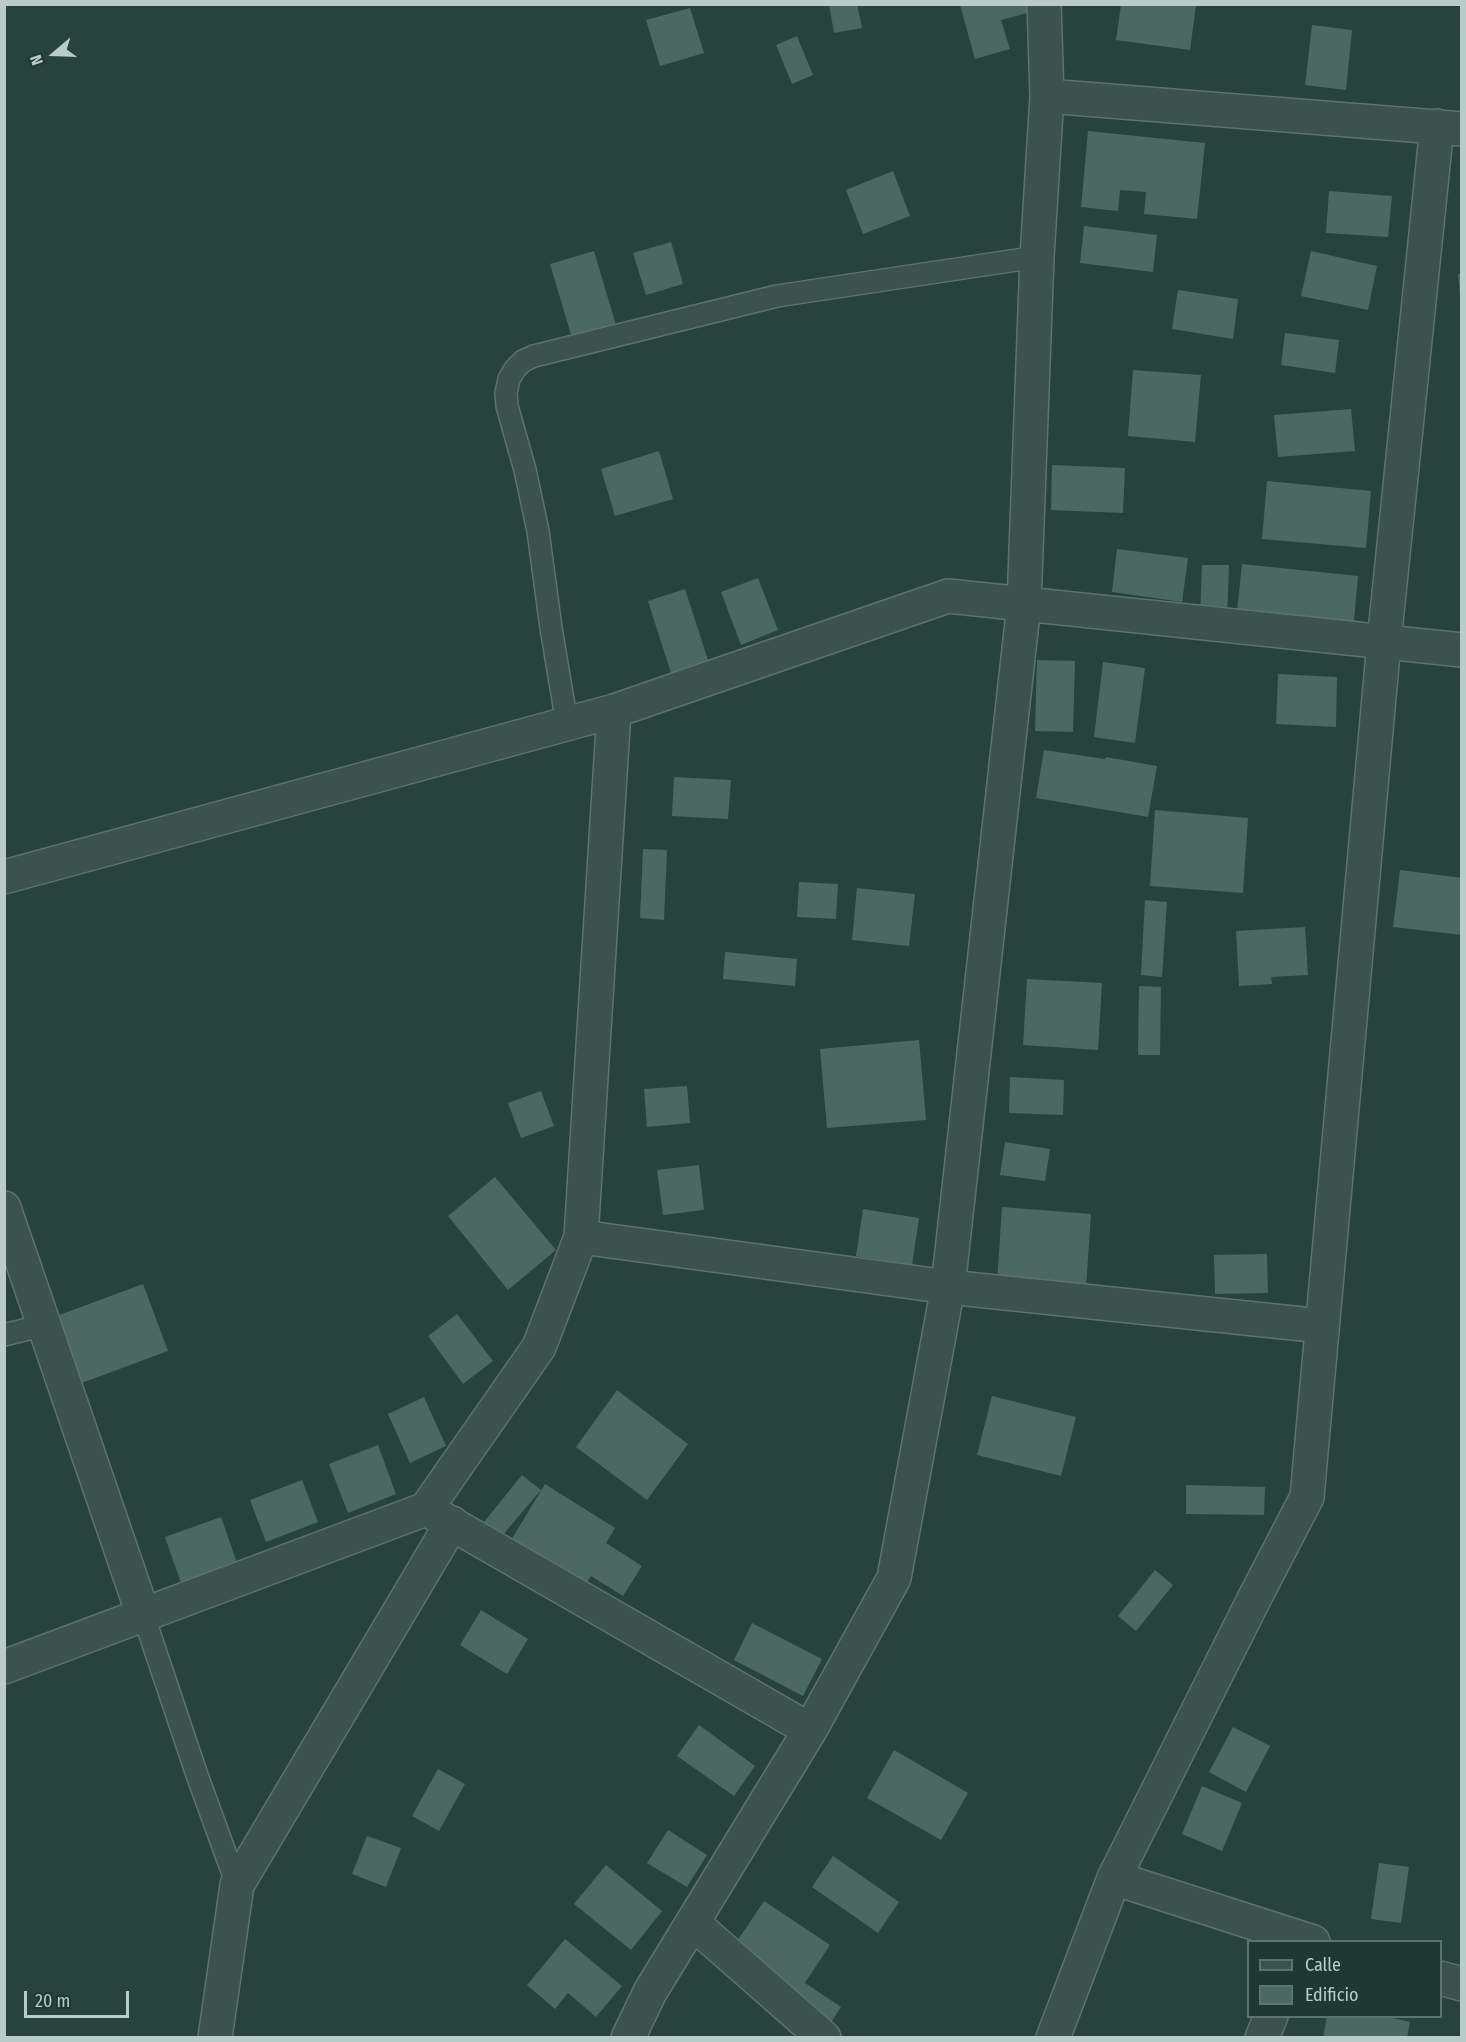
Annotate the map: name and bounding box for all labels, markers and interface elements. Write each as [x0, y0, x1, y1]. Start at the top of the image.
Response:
north arrow [24, 24, 84, 84]
text: N [26, 52, 47, 68]
legend [1247, 1940, 1442, 2018]
text: Calle [1305, 1954, 1341, 1976]
scale bar [27, 1979, 132, 2017]
text: Edificio [1305, 1984, 1358, 2006]
text: 20 m [35, 1990, 70, 2012]

